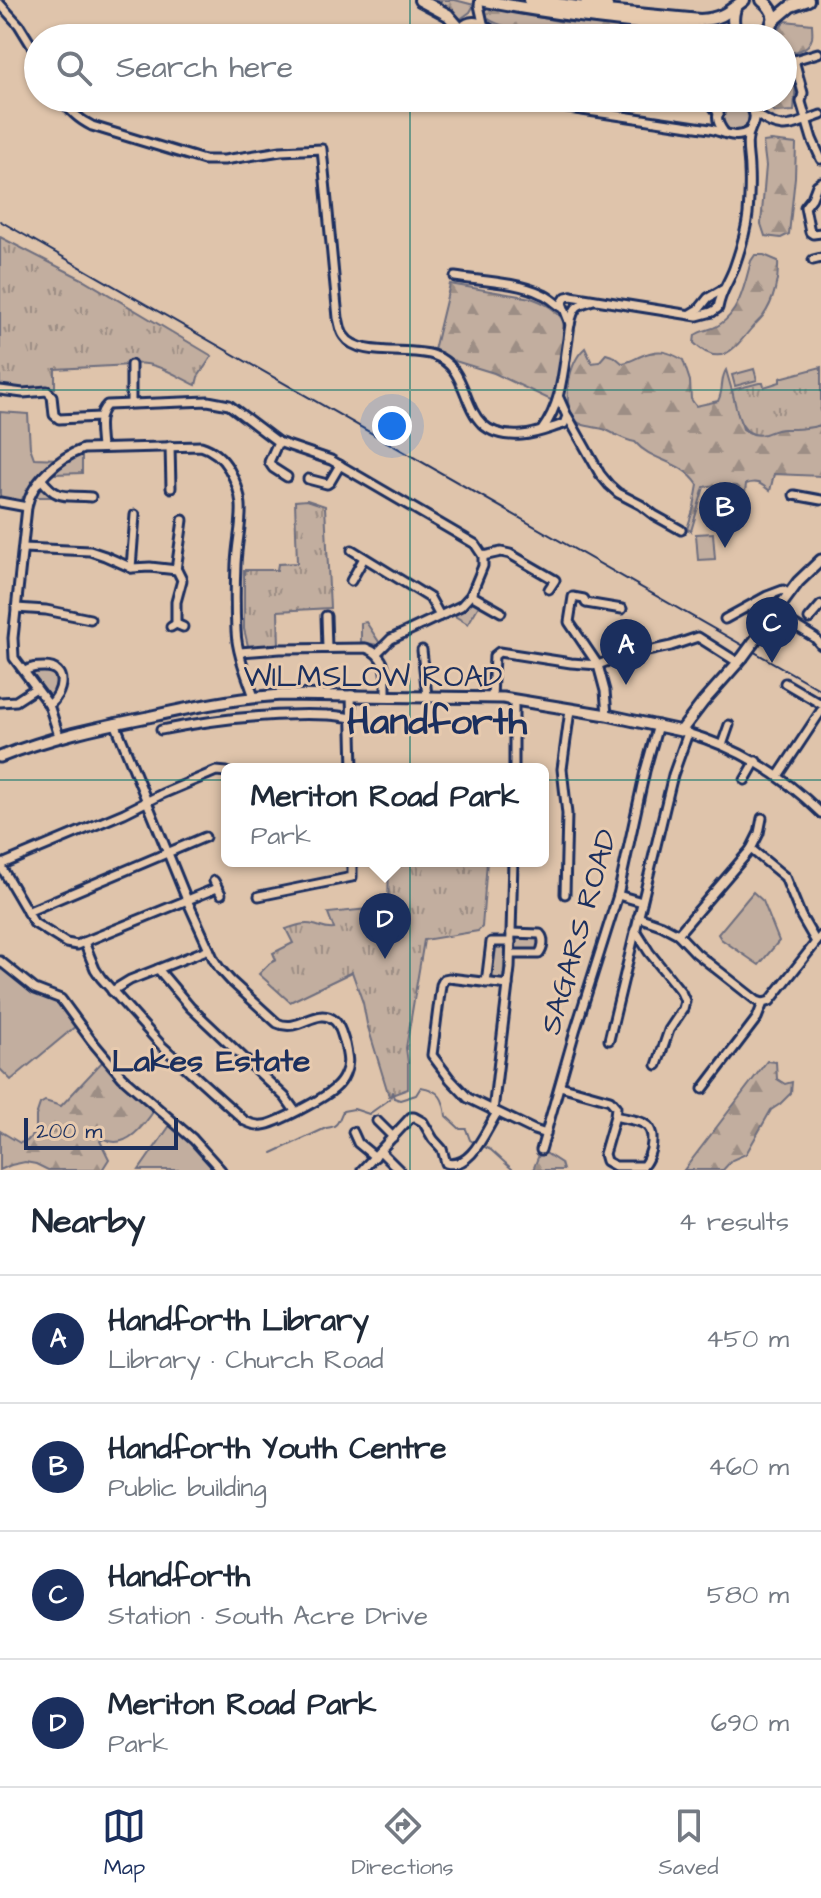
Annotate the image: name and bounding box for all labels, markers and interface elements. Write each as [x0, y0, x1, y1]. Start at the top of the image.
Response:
search box [24, 24, 797, 112]
icon: search [52, 46, 96, 90]
text: Search here [116, 47, 293, 89]
your location [372, 406, 412, 446]
pin: B [699, 482, 751, 548]
pin: C [746, 597, 798, 663]
pin: A [600, 619, 652, 685]
street label: WILMSLOW ROAD [244, 656, 502, 698]
district label: Handforth [347, 697, 528, 749]
popup [221, 763, 549, 867]
text: Meriton Road Park [251, 776, 519, 818]
text: Park [251, 818, 311, 854]
street label: SAGARS ROAD [530, 825, 628, 1039]
pin: D [359, 893, 411, 959]
district label: Lakes Estate [112, 1039, 310, 1084]
scale bar [24, 1114, 178, 1150]
text: 200 m [36, 1116, 102, 1147]
text: Nearby [32, 1198, 146, 1246]
text: 4 results [679, 1204, 789, 1240]
text: Handforth Library [108, 1300, 369, 1342]
text: A [50, 1321, 66, 1357]
text: 450 m [706, 1321, 789, 1357]
text: Library · Church Road [108, 1342, 384, 1378]
text: Handforth Youth Centre [108, 1428, 447, 1470]
text: B [49, 1449, 67, 1485]
text: 460 m [708, 1449, 789, 1485]
text: Public building [108, 1470, 267, 1506]
text: Handforth [108, 1556, 250, 1598]
text: C [49, 1577, 67, 1613]
text: 580 m [707, 1577, 789, 1613]
text: Station · South Acre Drive [108, 1598, 428, 1634]
text: Meriton Road Park [108, 1684, 376, 1726]
text: D [50, 1705, 66, 1741]
text: 690 m [711, 1705, 789, 1741]
text: Park [108, 1726, 168, 1762]
tab: Map [102, 1804, 146, 1883]
tab: Directions [351, 1804, 454, 1883]
tab: Saved [659, 1804, 719, 1883]

